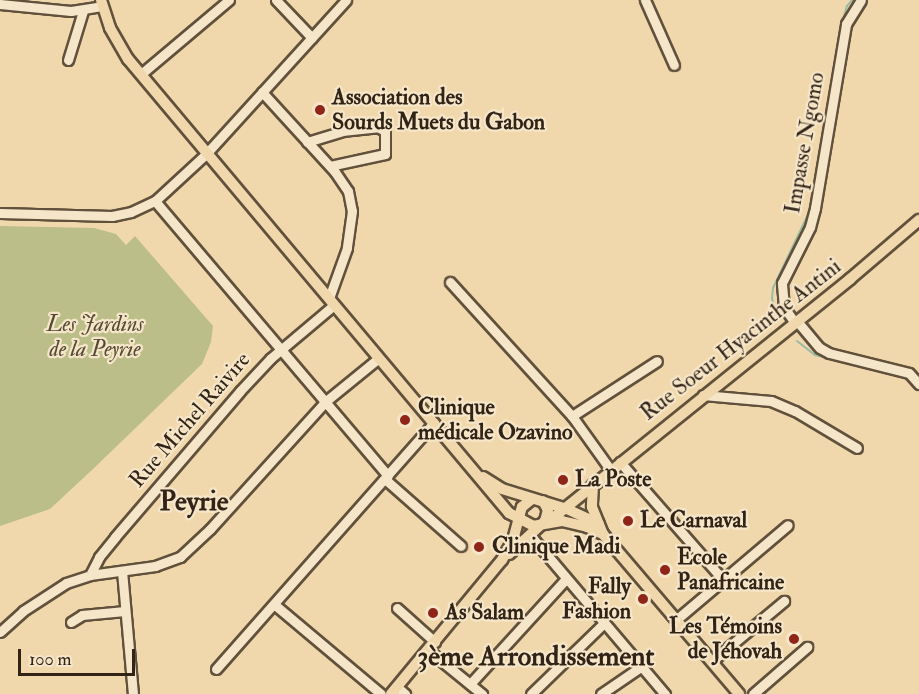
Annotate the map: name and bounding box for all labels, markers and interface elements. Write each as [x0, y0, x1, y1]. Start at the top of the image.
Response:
street label: Impasse Ngomo [780, 70, 830, 216]
place label: Association des Sourds Muets du Gabon [332, 84, 545, 136]
marker: Association des Sourds Muets du Gabon [313, 103, 327, 117]
street label: Rue Soeur Hyacinthe Antini [635, 254, 847, 426]
park label: Les Jardins de la Peyrie [46, 311, 144, 362]
street label: Rue Michel Raivire [124, 347, 256, 493]
place label: Clinique médicale Ozavino [418, 394, 573, 446]
marker: Clinique médicale Ozavino [396, 411, 414, 429]
place label: La Poste [575, 467, 651, 493]
marker: La Poste [556, 473, 570, 487]
district label: Peyrie [159, 485, 229, 519]
place label: Le Carnaval [640, 508, 747, 534]
marker: Le Carnaval [621, 514, 635, 528]
place label: Clinique Madi [492, 534, 620, 560]
marker: Clinique Madi [470, 538, 488, 556]
place label: Ecole Panafricaine [677, 544, 784, 596]
marker: Ecole Panafricaine [658, 563, 672, 577]
place label: Fally Fashion [562, 573, 631, 624]
marker: Fally Fashion [636, 592, 650, 606]
place label: As Salam [445, 600, 524, 626]
marker: As Salam [426, 606, 440, 620]
place label: Les Témoins de Jéhovah [669, 613, 782, 664]
marker: Les Témoins de Jéhovah [787, 632, 801, 646]
scale bar [21, 637, 138, 675]
district label: 3ème Arrondissement [418, 640, 654, 674]
text: 100 m [29, 648, 72, 671]

